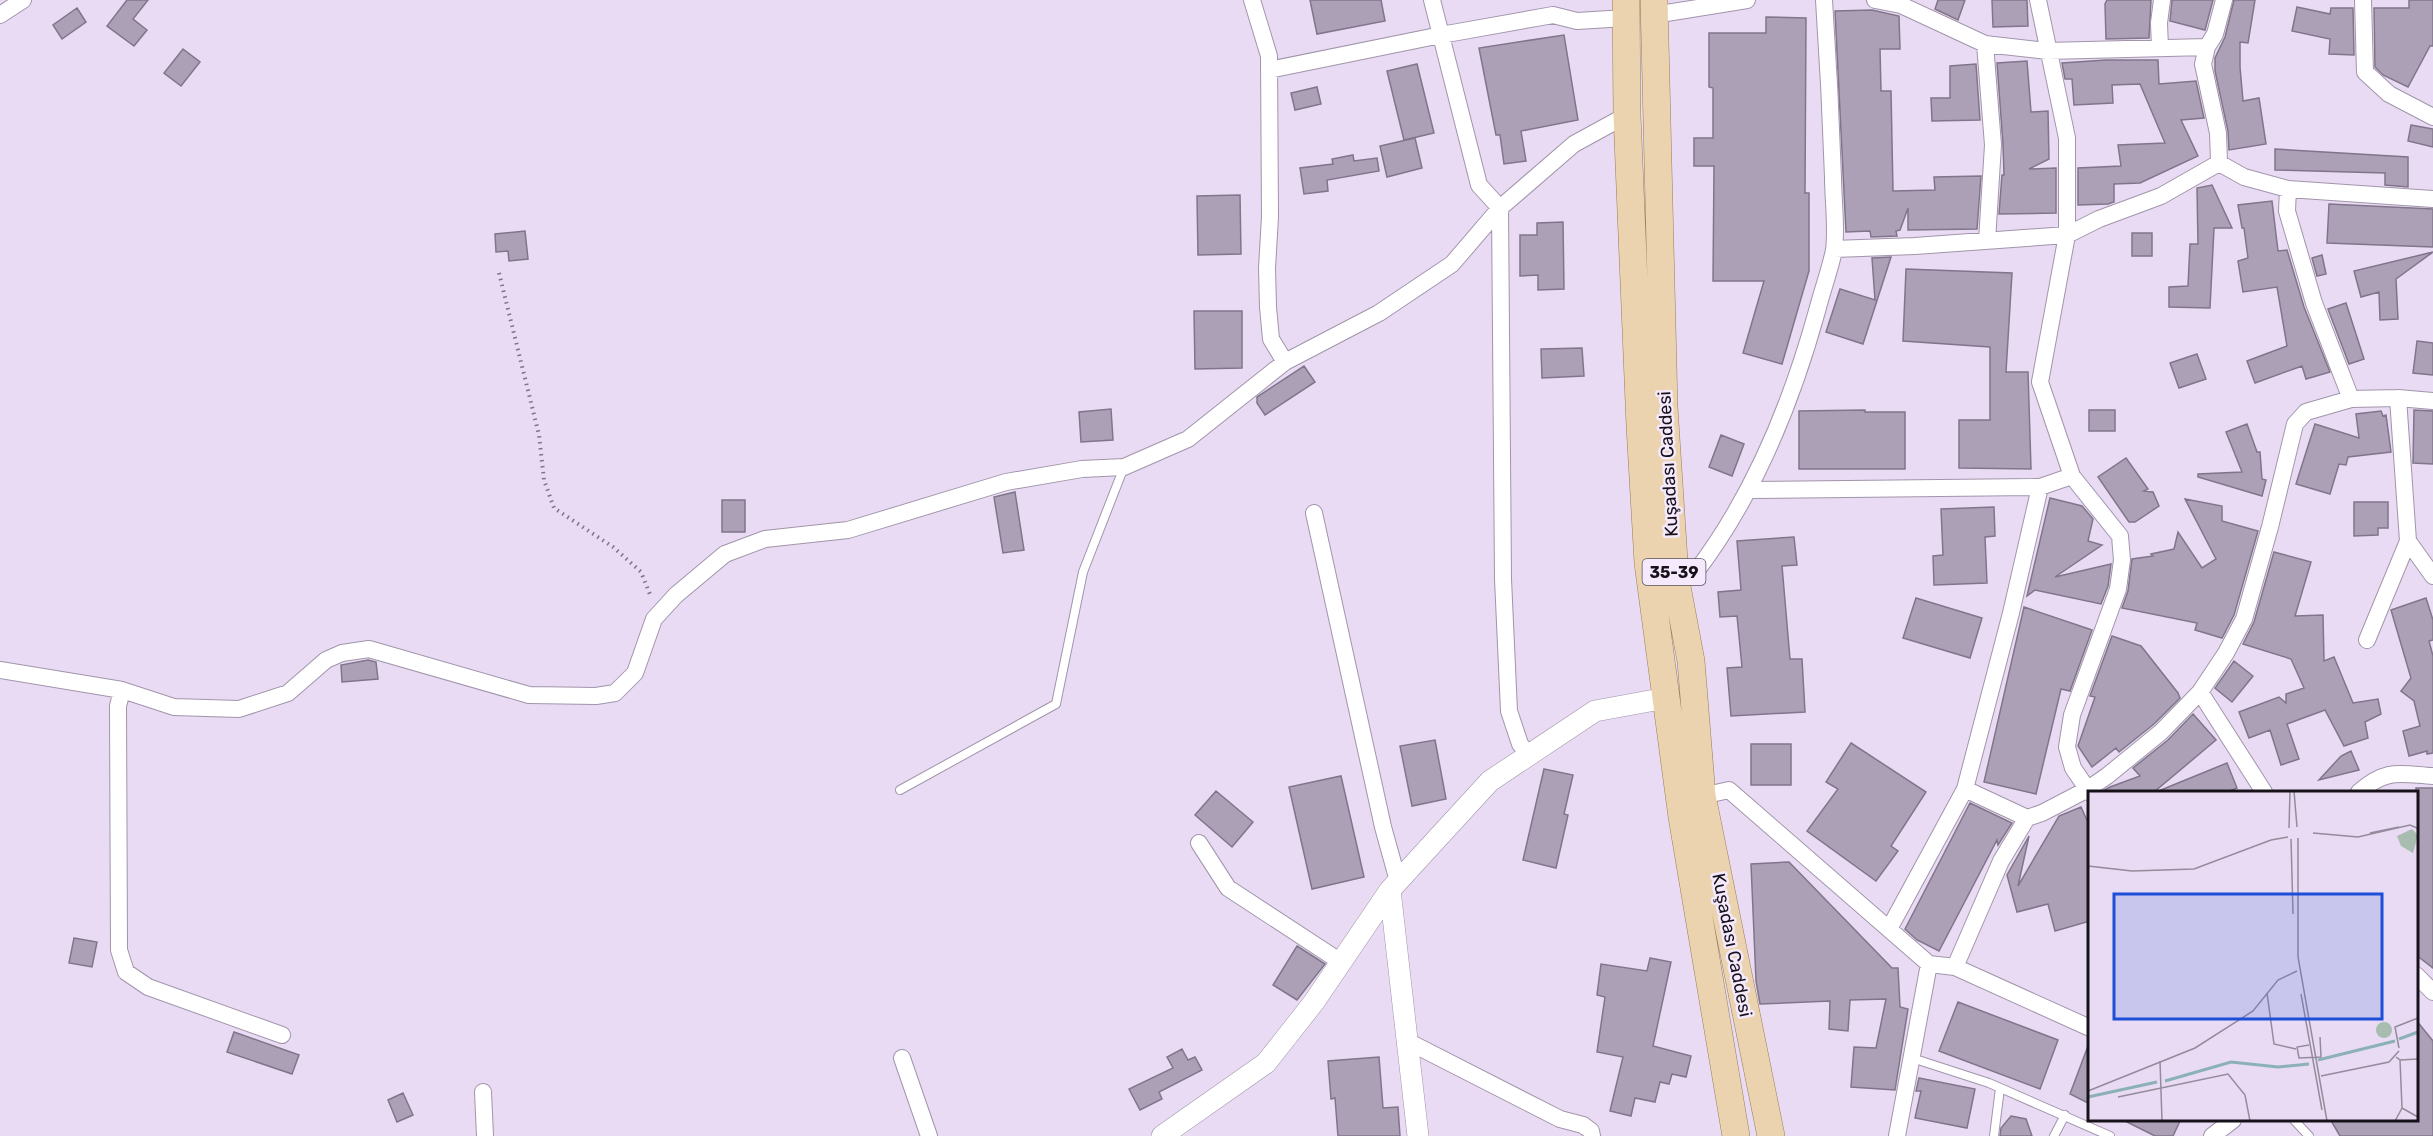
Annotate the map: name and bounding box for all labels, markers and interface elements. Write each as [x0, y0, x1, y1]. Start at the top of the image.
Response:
street label: Kuşadası Caddesi [1653, 391, 1683, 537]
road number: 35-39 [1642, 559, 1706, 585]
inset map [2088, 791, 2418, 1121]
street label: Kuşadası Caddesi [1707, 871, 1757, 1019]

